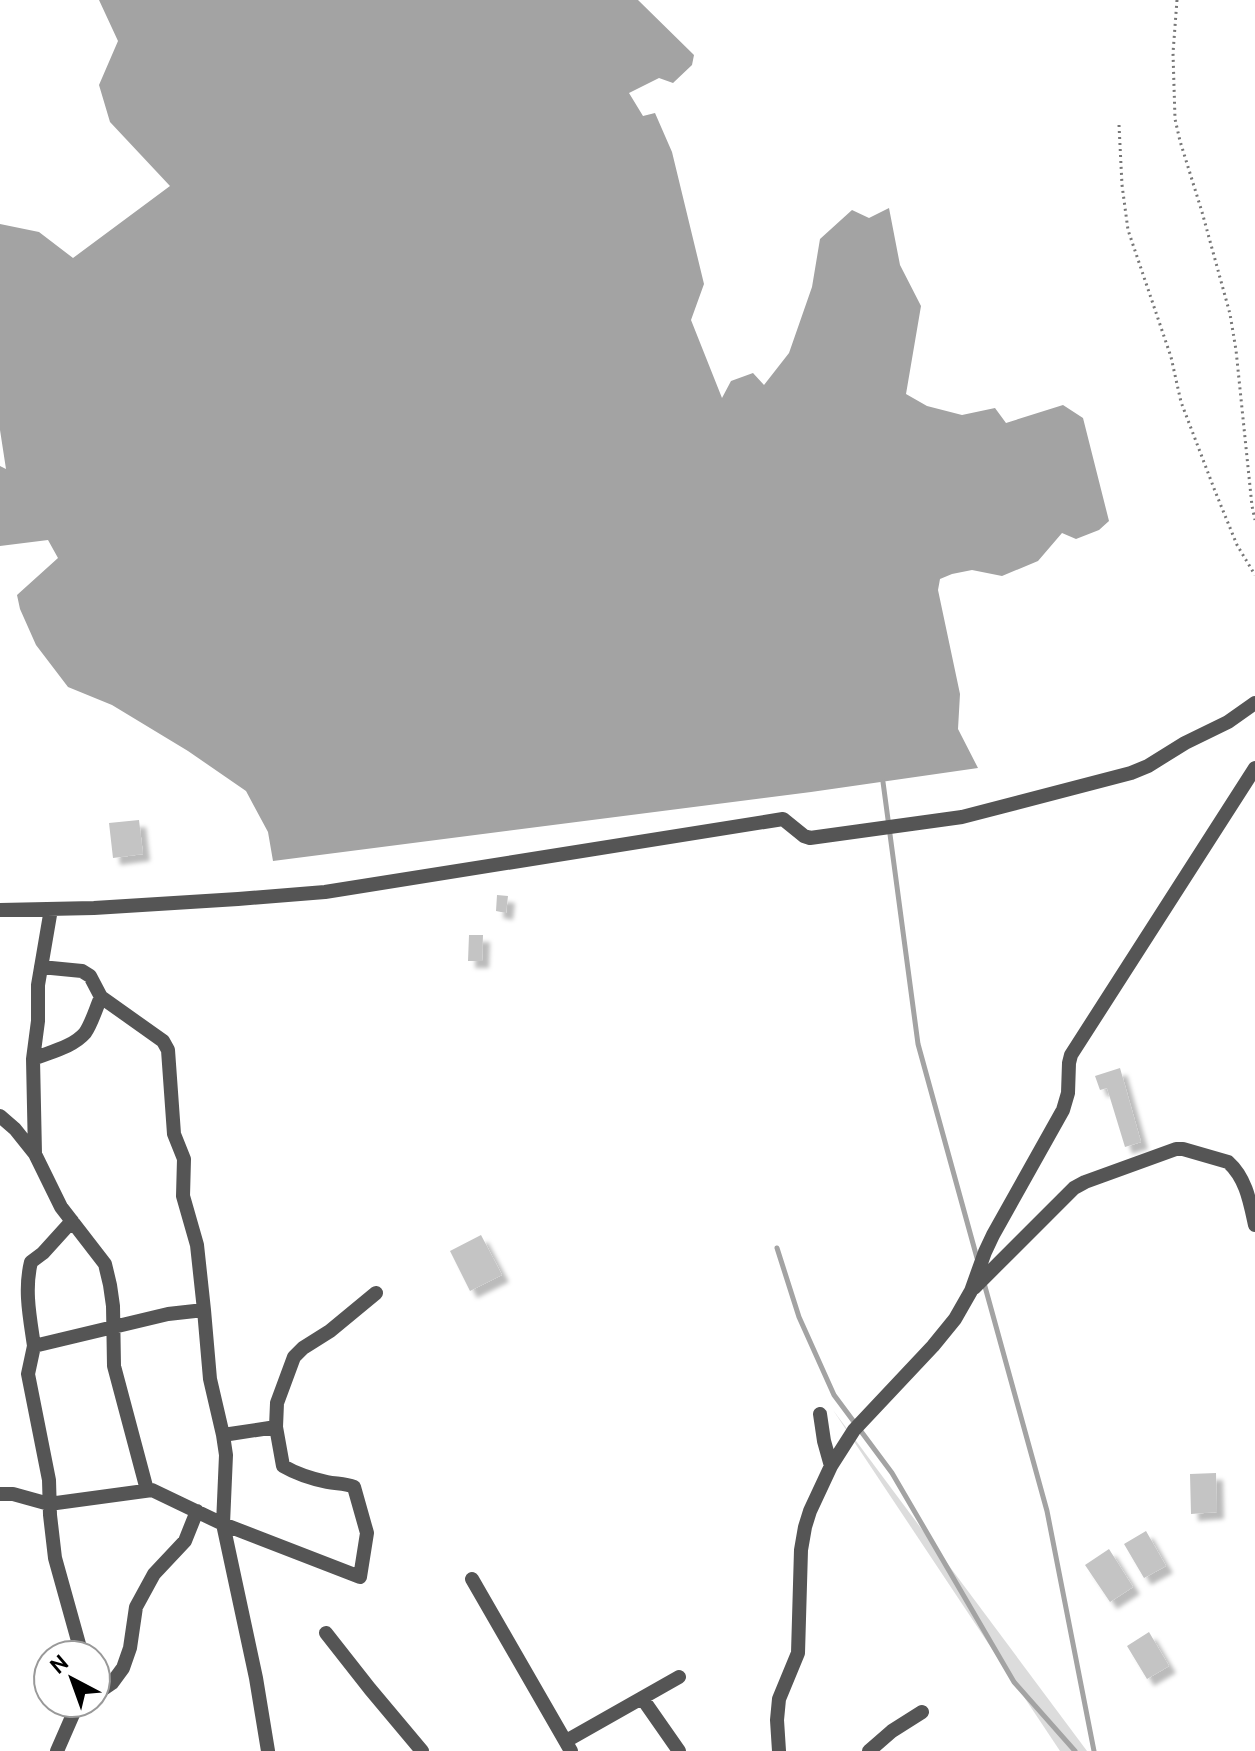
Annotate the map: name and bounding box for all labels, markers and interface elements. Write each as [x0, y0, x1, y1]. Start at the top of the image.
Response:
north arrow [32, 1639, 112, 1719]
text: N [44, 1649, 74, 1680]

